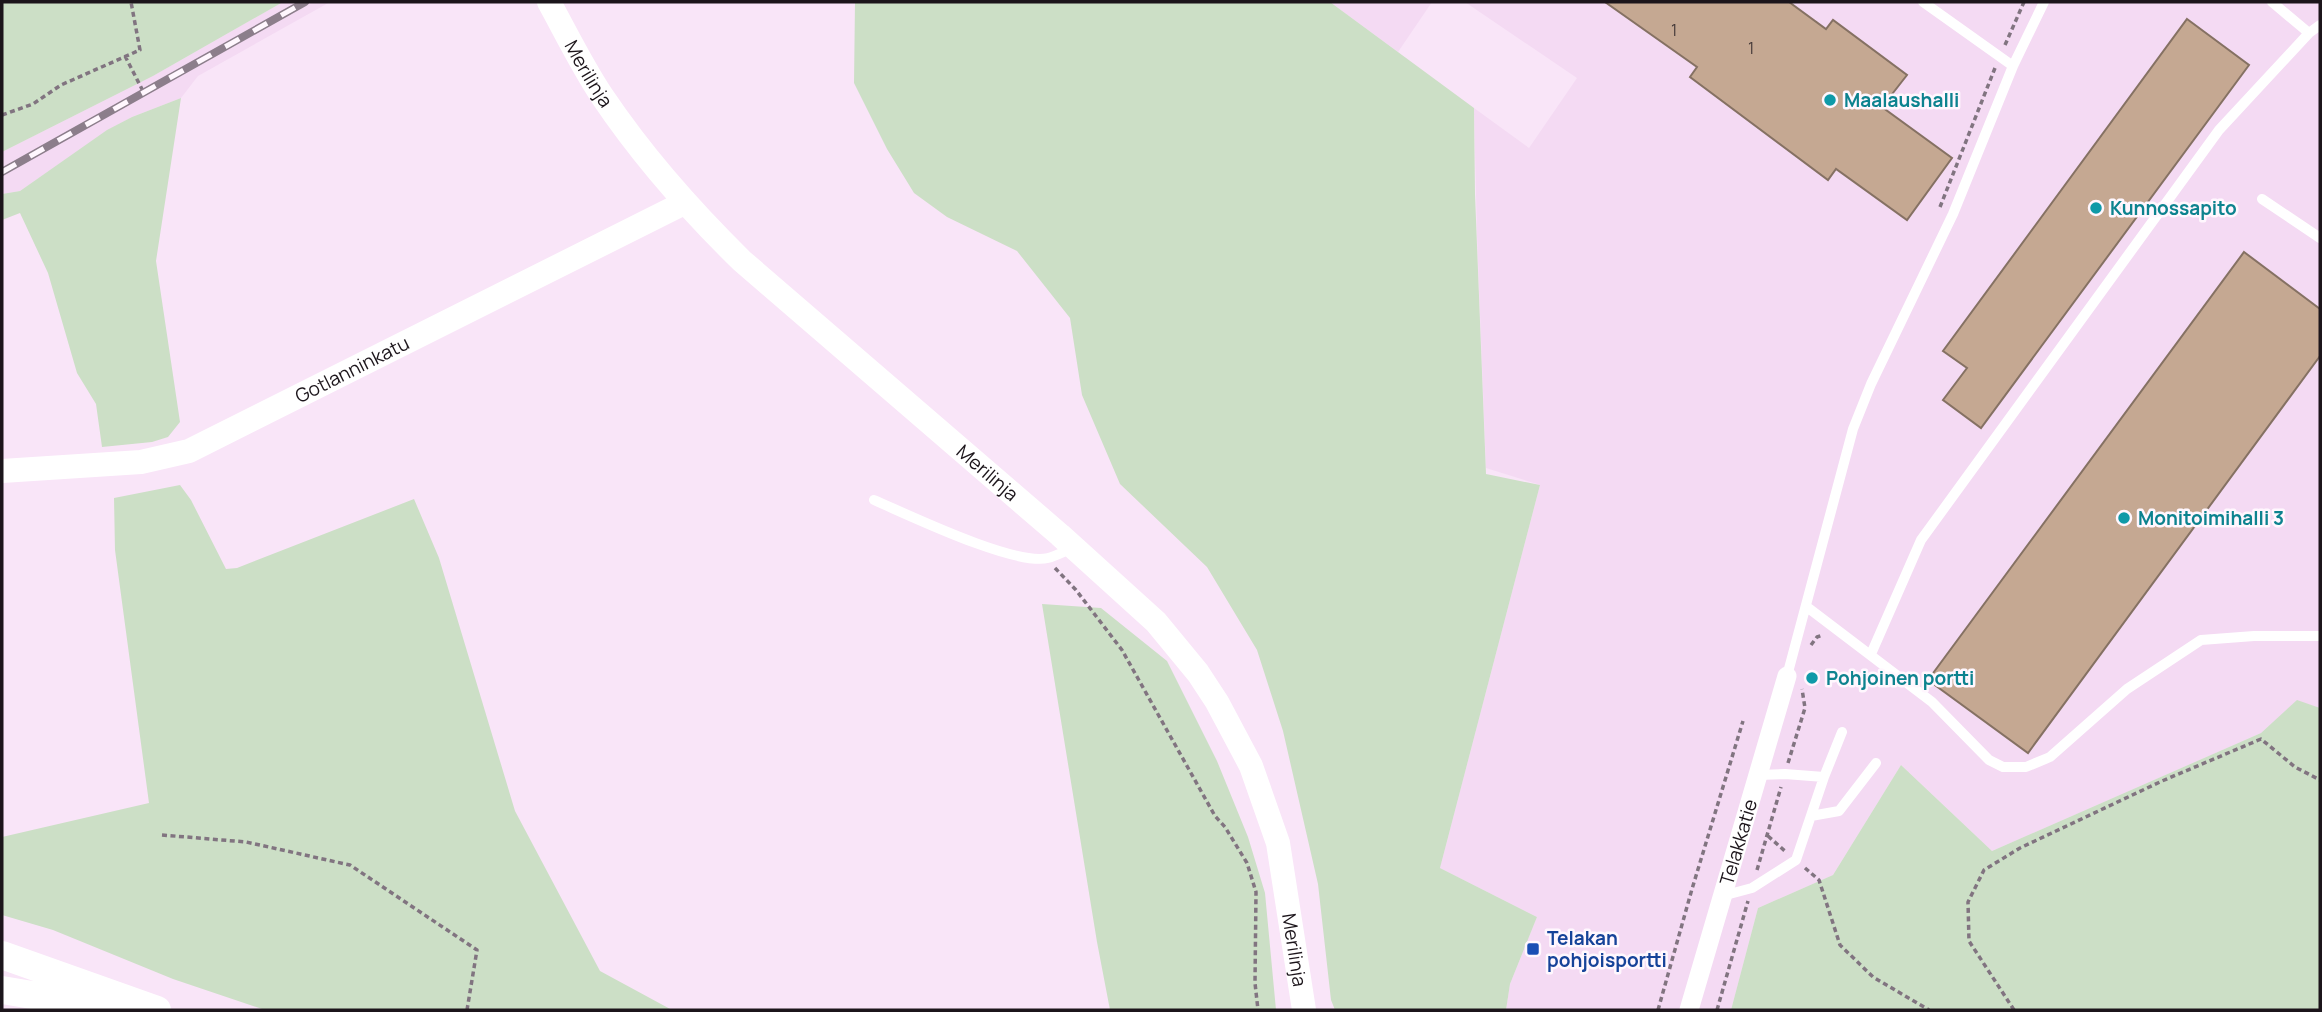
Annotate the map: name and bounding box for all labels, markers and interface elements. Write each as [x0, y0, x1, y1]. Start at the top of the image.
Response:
house number: 1 [1671, 19, 1677, 41]
street label: Merilinja [559, 36, 619, 112]
house number: 1 [1748, 37, 1754, 59]
place label: Maalaushalli [1844, 87, 1959, 113]
marker: Maalaushalli [1822, 92, 1838, 108]
place label: Kunnossapito [2110, 195, 2237, 221]
marker: Kunnossapito [2088, 200, 2104, 216]
street label: Gotlanninkatu [291, 330, 414, 409]
street label: Merilinja [951, 439, 1024, 507]
place label: Monitoimihalli 3 [2138, 505, 2284, 531]
marker: Monitoimihalli 3 [2116, 510, 2132, 526]
place label: Pohjoinen portti [1826, 665, 1974, 691]
marker: Pohjoinen portti [1804, 670, 1820, 686]
street label: Telakkatie [1713, 796, 1763, 888]
street label: Merilinja [1276, 911, 1313, 988]
place label: Telakan pohjoisportti [1547, 925, 1667, 973]
marker: Telakan pohjoisportti [1525, 941, 1541, 957]

